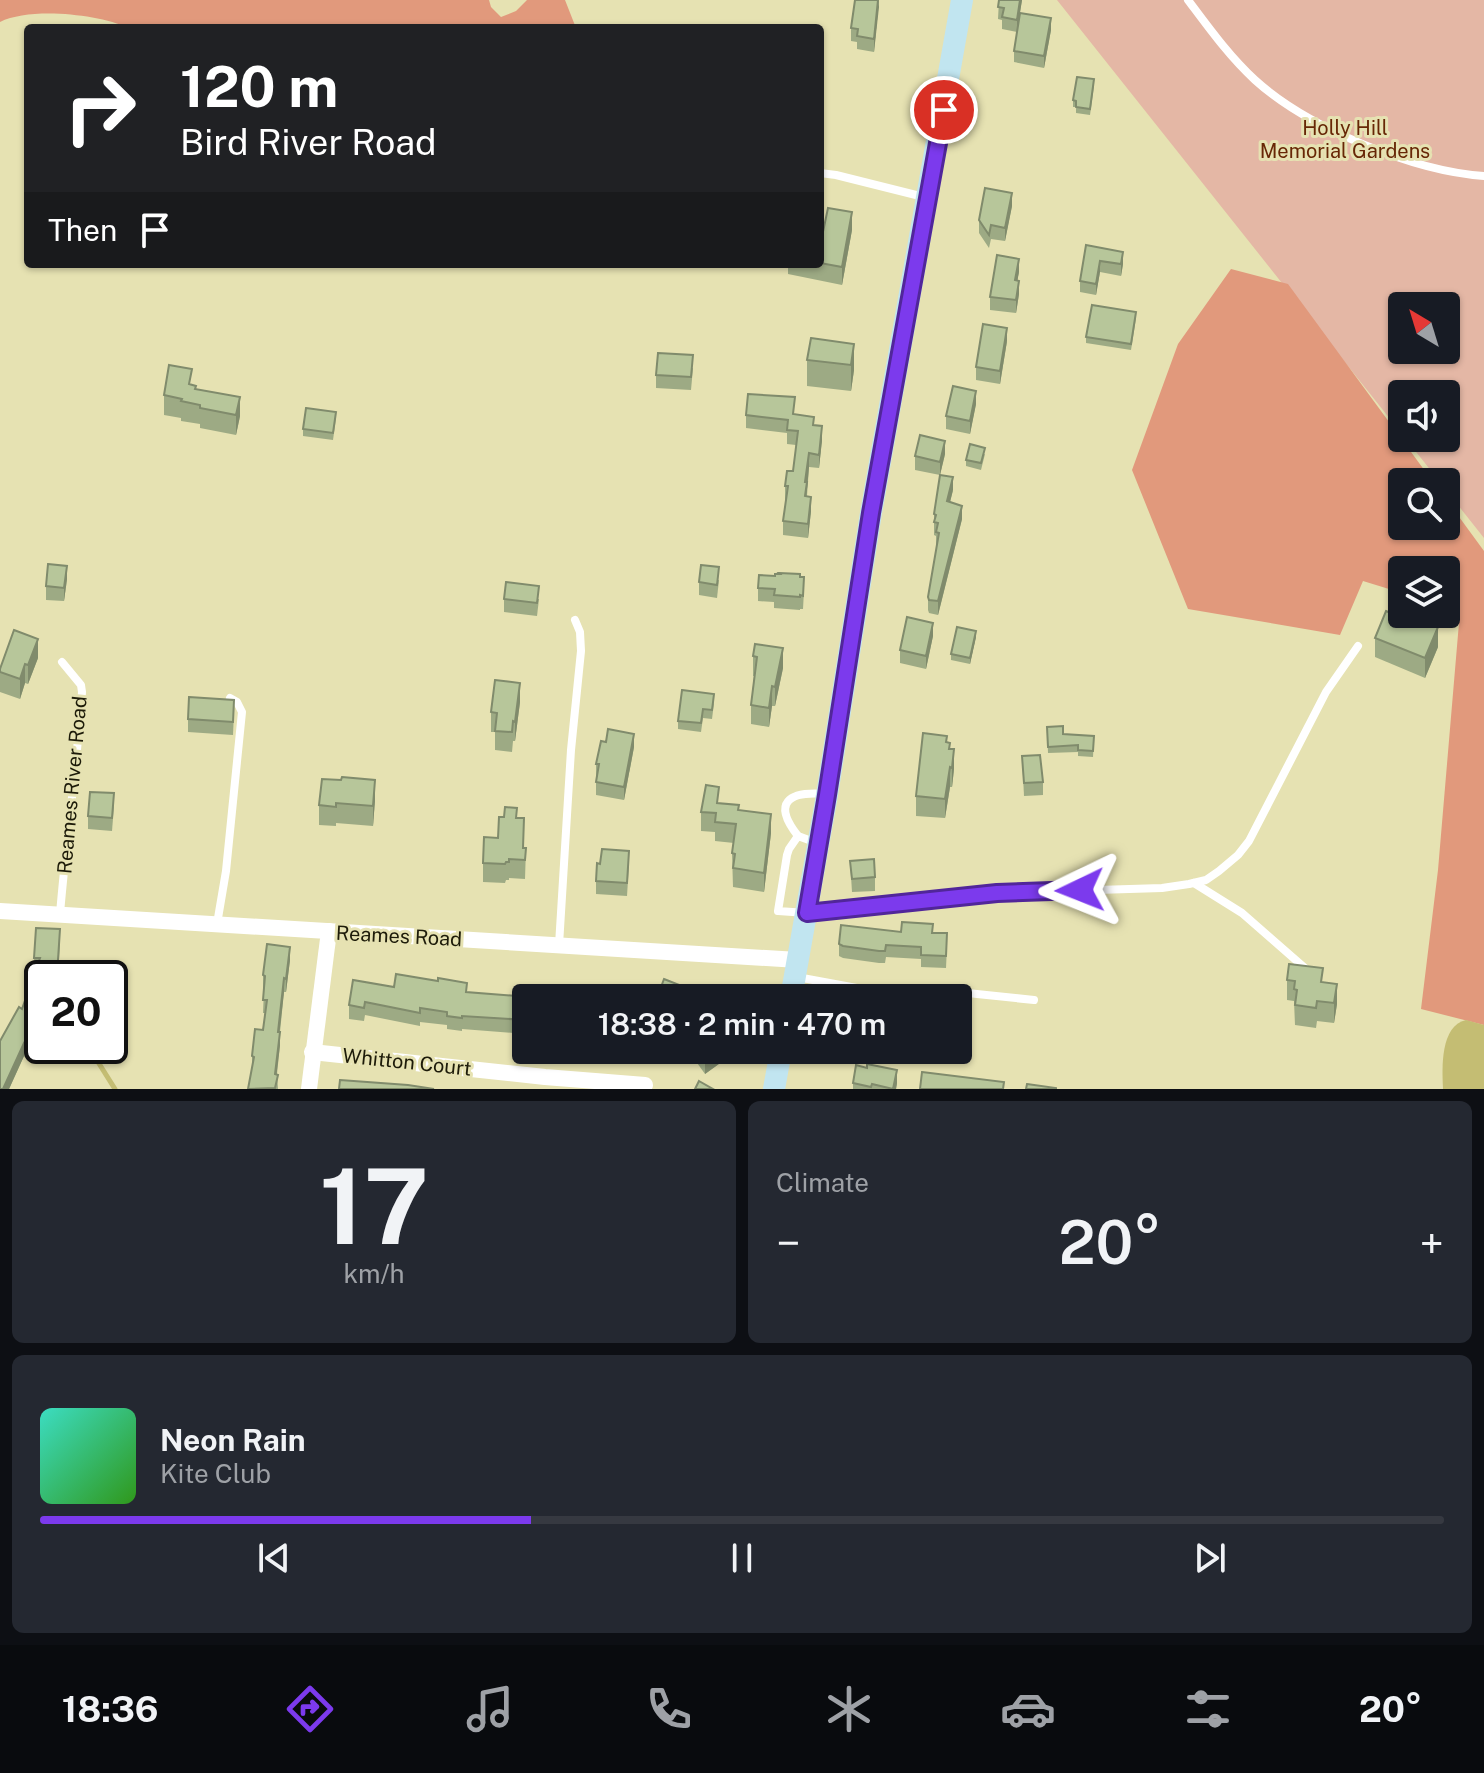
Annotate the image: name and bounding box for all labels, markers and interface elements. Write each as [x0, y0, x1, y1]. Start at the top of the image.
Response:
text: 120 m [180, 54, 338, 120]
icon: right [48, 56, 152, 160]
pin [910, 76, 978, 144]
icon: arrive [922, 88, 966, 132]
park label: Holly Hill Memorial Gardens [1260, 116, 1430, 163]
text: Bird River Road [180, 121, 437, 163]
icon: arrive [133, 208, 177, 252]
text: Then [48, 212, 117, 248]
north arrow [1388, 292, 1460, 364]
map controls [1388, 292, 1460, 628]
button: sound [1388, 380, 1460, 452]
button: search [1388, 468, 1460, 540]
button: layers [1388, 556, 1460, 628]
street label: Reames River Road [52, 695, 92, 875]
position arrow [1038, 848, 1122, 932]
street label: Reames Road [335, 921, 463, 951]
speed limit sign: 20 [24, 960, 128, 1064]
text: 18:38 · 2 min · 470 m [598, 1006, 886, 1042]
street label: Whitton Court [341, 1043, 473, 1081]
text: 17 [319, 1145, 429, 1267]
text: Climate [776, 1167, 869, 1198]
text: 20° [1059, 1207, 1161, 1278]
text: − [776, 1217, 800, 1269]
text: + [1420, 1217, 1444, 1269]
text: km/h [343, 1258, 405, 1289]
text: Neon Rain [160, 1422, 306, 1458]
text: Kite Club [160, 1458, 271, 1489]
icon: previous [252, 1536, 296, 1580]
icon: pause [720, 1536, 764, 1580]
icon: next [1188, 1536, 1232, 1580]
icon: directions [282, 1681, 338, 1737]
icon: music [462, 1681, 518, 1737]
icon: phone [641, 1681, 697, 1737]
icon: climate [821, 1681, 877, 1737]
icon: car [1000, 1681, 1056, 1737]
icon: filters [1180, 1681, 1236, 1737]
text: 18:36 [62, 1688, 159, 1730]
text: 20° [1359, 1688, 1422, 1730]

